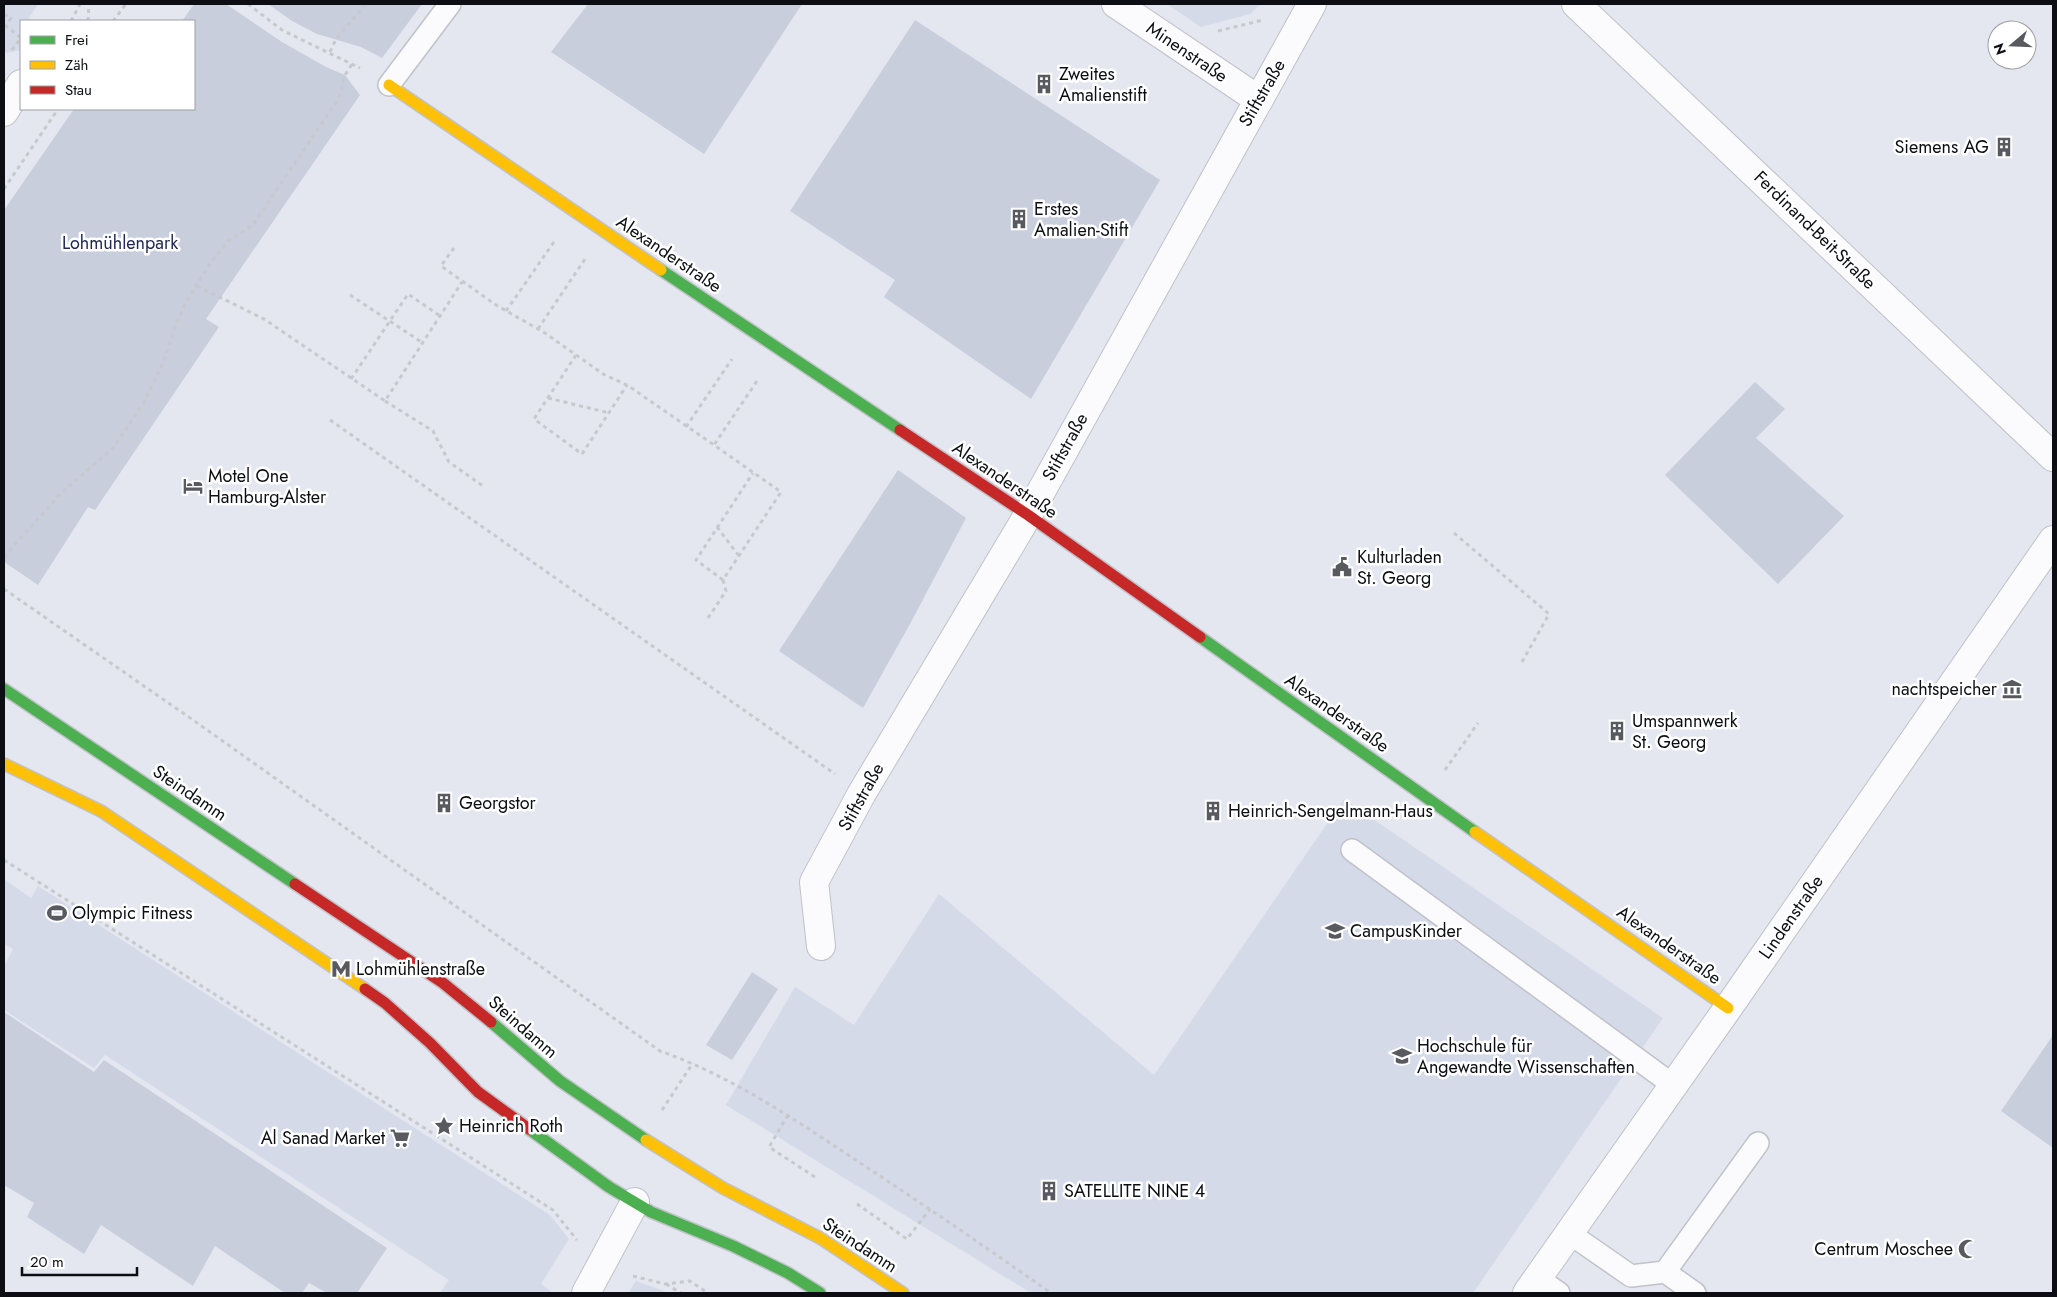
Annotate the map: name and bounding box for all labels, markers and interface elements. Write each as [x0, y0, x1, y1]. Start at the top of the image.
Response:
street label: Minenstraße [1141, 15, 1233, 89]
legend [20, 20, 195, 110]
north arrow [1987, 20, 2037, 70]
text: Frei [65, 29, 89, 51]
text: N [1988, 41, 2011, 58]
text: Zäh [65, 54, 88, 76]
street label: Stiftstraße [1232, 54, 1292, 132]
place label: Zweites Amalienstift [1059, 61, 1148, 108]
building icon: Zweites Amalienstift [1033, 73, 1055, 95]
text: Stau [65, 79, 92, 101]
place label: Siemens AG [1894, 134, 1989, 160]
building icon: Siemens AG [1993, 136, 2015, 158]
street label: Ferdinand-Beit-Straße [1748, 165, 1882, 295]
place label: Erstes Amalien-Stift [1034, 196, 1129, 243]
building icon: Erstes Amalien-Stift [1008, 208, 1030, 230]
street label: Alexanderstraße [611, 209, 727, 299]
park label: Lohmühlenpark [62, 230, 178, 256]
street label: Stiftstraße [1036, 408, 1094, 486]
street label: Alexanderstraße [947, 435, 1063, 525]
place label: Motel One Hamburg-Alster [208, 463, 327, 510]
hotel icon: Motel One Hamburg-Alster [182, 475, 204, 497]
place label: Kulturladen St. Georg [1357, 544, 1442, 591]
public building icon: Kulturladen St. Georg [1331, 556, 1353, 578]
street label: Alexanderstraße [1279, 667, 1395, 759]
place label: nachtspeicher [1892, 676, 1998, 702]
museum icon: nachtspeicher [2001, 678, 2023, 700]
place label: Umspannwerk St. Georg [1632, 708, 1738, 755]
building icon: Umspannwerk St. Georg [1606, 720, 1628, 742]
street label: Stiftstraße [832, 758, 890, 836]
street label: Steindamm [148, 759, 232, 827]
place label: Georgstor [459, 790, 537, 816]
building icon: Georgstor [433, 792, 455, 814]
place label: Heinrich-Sengelmann-Haus [1228, 798, 1433, 824]
building icon: Heinrich-Sengelmann-Haus [1202, 800, 1224, 822]
street label: Lindenstraße [1753, 870, 1829, 964]
street label: Alexanderstraße [1611, 899, 1727, 991]
place label: Olympic Fitness [72, 900, 193, 926]
sports icon: Olympic Fitness [46, 902, 68, 924]
place label: CampusKinder [1350, 918, 1463, 944]
school or university icon: CampusKinder [1324, 920, 1346, 942]
place label: Lohmühlenstraße [356, 956, 485, 982]
metro station icon: Lohmühlenstraße [330, 958, 352, 980]
street label: Steindamm [483, 989, 563, 1065]
place label: Hochschule für Angewandte Wissenschaften [1417, 1033, 1635, 1080]
school or university icon: Hochschule für Angewandte Wissenschaften [1391, 1045, 1413, 1067]
place label: Heinrich Roth [459, 1113, 563, 1139]
place icon: Heinrich Roth [433, 1115, 455, 1137]
place label: Al Sanad Market [261, 1125, 386, 1151]
supermarket icon: Al Sanad Market [389, 1127, 411, 1149]
place label: SATELLITE NINE 4 [1064, 1178, 1205, 1204]
building icon: SATELLITE NINE 4 [1038, 1180, 1060, 1202]
street label: Steindamm [817, 1211, 903, 1279]
place label: Centrum Moschee [1814, 1236, 1953, 1262]
mosque icon: Centrum Moschee [1957, 1238, 1979, 1260]
scale bar [22, 1244, 138, 1276]
text: 20 m [30, 1251, 64, 1273]

